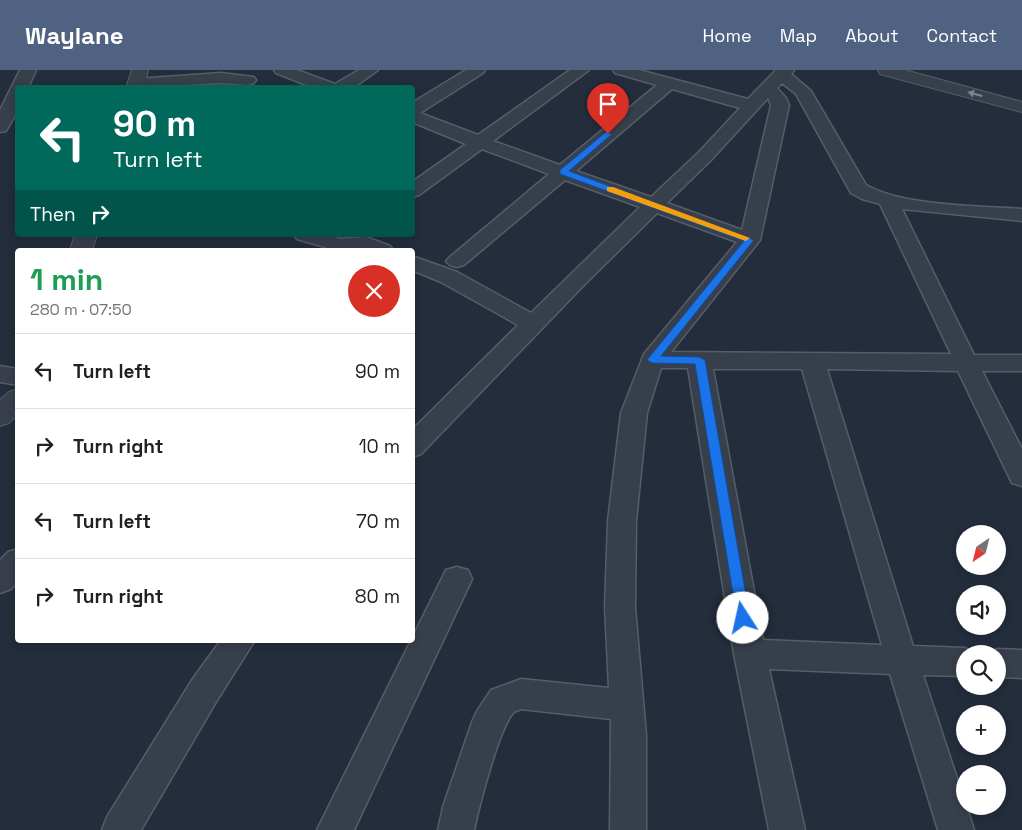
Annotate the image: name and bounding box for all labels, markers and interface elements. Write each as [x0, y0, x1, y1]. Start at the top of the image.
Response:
text: Waylane [25, 20, 124, 51]
text: Home [703, 24, 752, 47]
text: Map [780, 24, 817, 47]
text: About [845, 24, 899, 47]
text: Contact [927, 24, 997, 47]
pin [587, 83, 629, 134]
icon: arrive [594, 90, 622, 118]
one-way arrow [967, 90, 982, 98]
text: 90 m [113, 102, 196, 146]
icon: left [30, 105, 95, 170]
text: Turn left [113, 145, 203, 173]
icon: right [86, 200, 114, 228]
text: Then [30, 202, 76, 227]
text: 1 min [30, 260, 103, 299]
button: close [348, 265, 400, 317]
text: 280 m · 07:50 [30, 299, 132, 320]
icon: left [30, 357, 58, 385]
text: Turn left [73, 359, 151, 384]
text: 90 m [355, 359, 400, 384]
icon: right [30, 432, 58, 460]
text: Turn right [73, 434, 163, 459]
text: 10 m [359, 434, 400, 459]
icon: left [30, 507, 58, 535]
text: Turn left [73, 509, 151, 534]
text: 70 m [356, 509, 400, 534]
north arrow [956, 525, 1006, 575]
map controls [956, 525, 1006, 815]
icon: right [30, 582, 58, 610]
text: Turn right [73, 584, 163, 609]
text: 80 m [355, 584, 400, 609]
button: sound [956, 585, 1006, 635]
position arrow [716, 591, 768, 643]
button: search [956, 645, 1006, 695]
button: + [956, 705, 1006, 755]
button: − [956, 765, 1006, 815]

